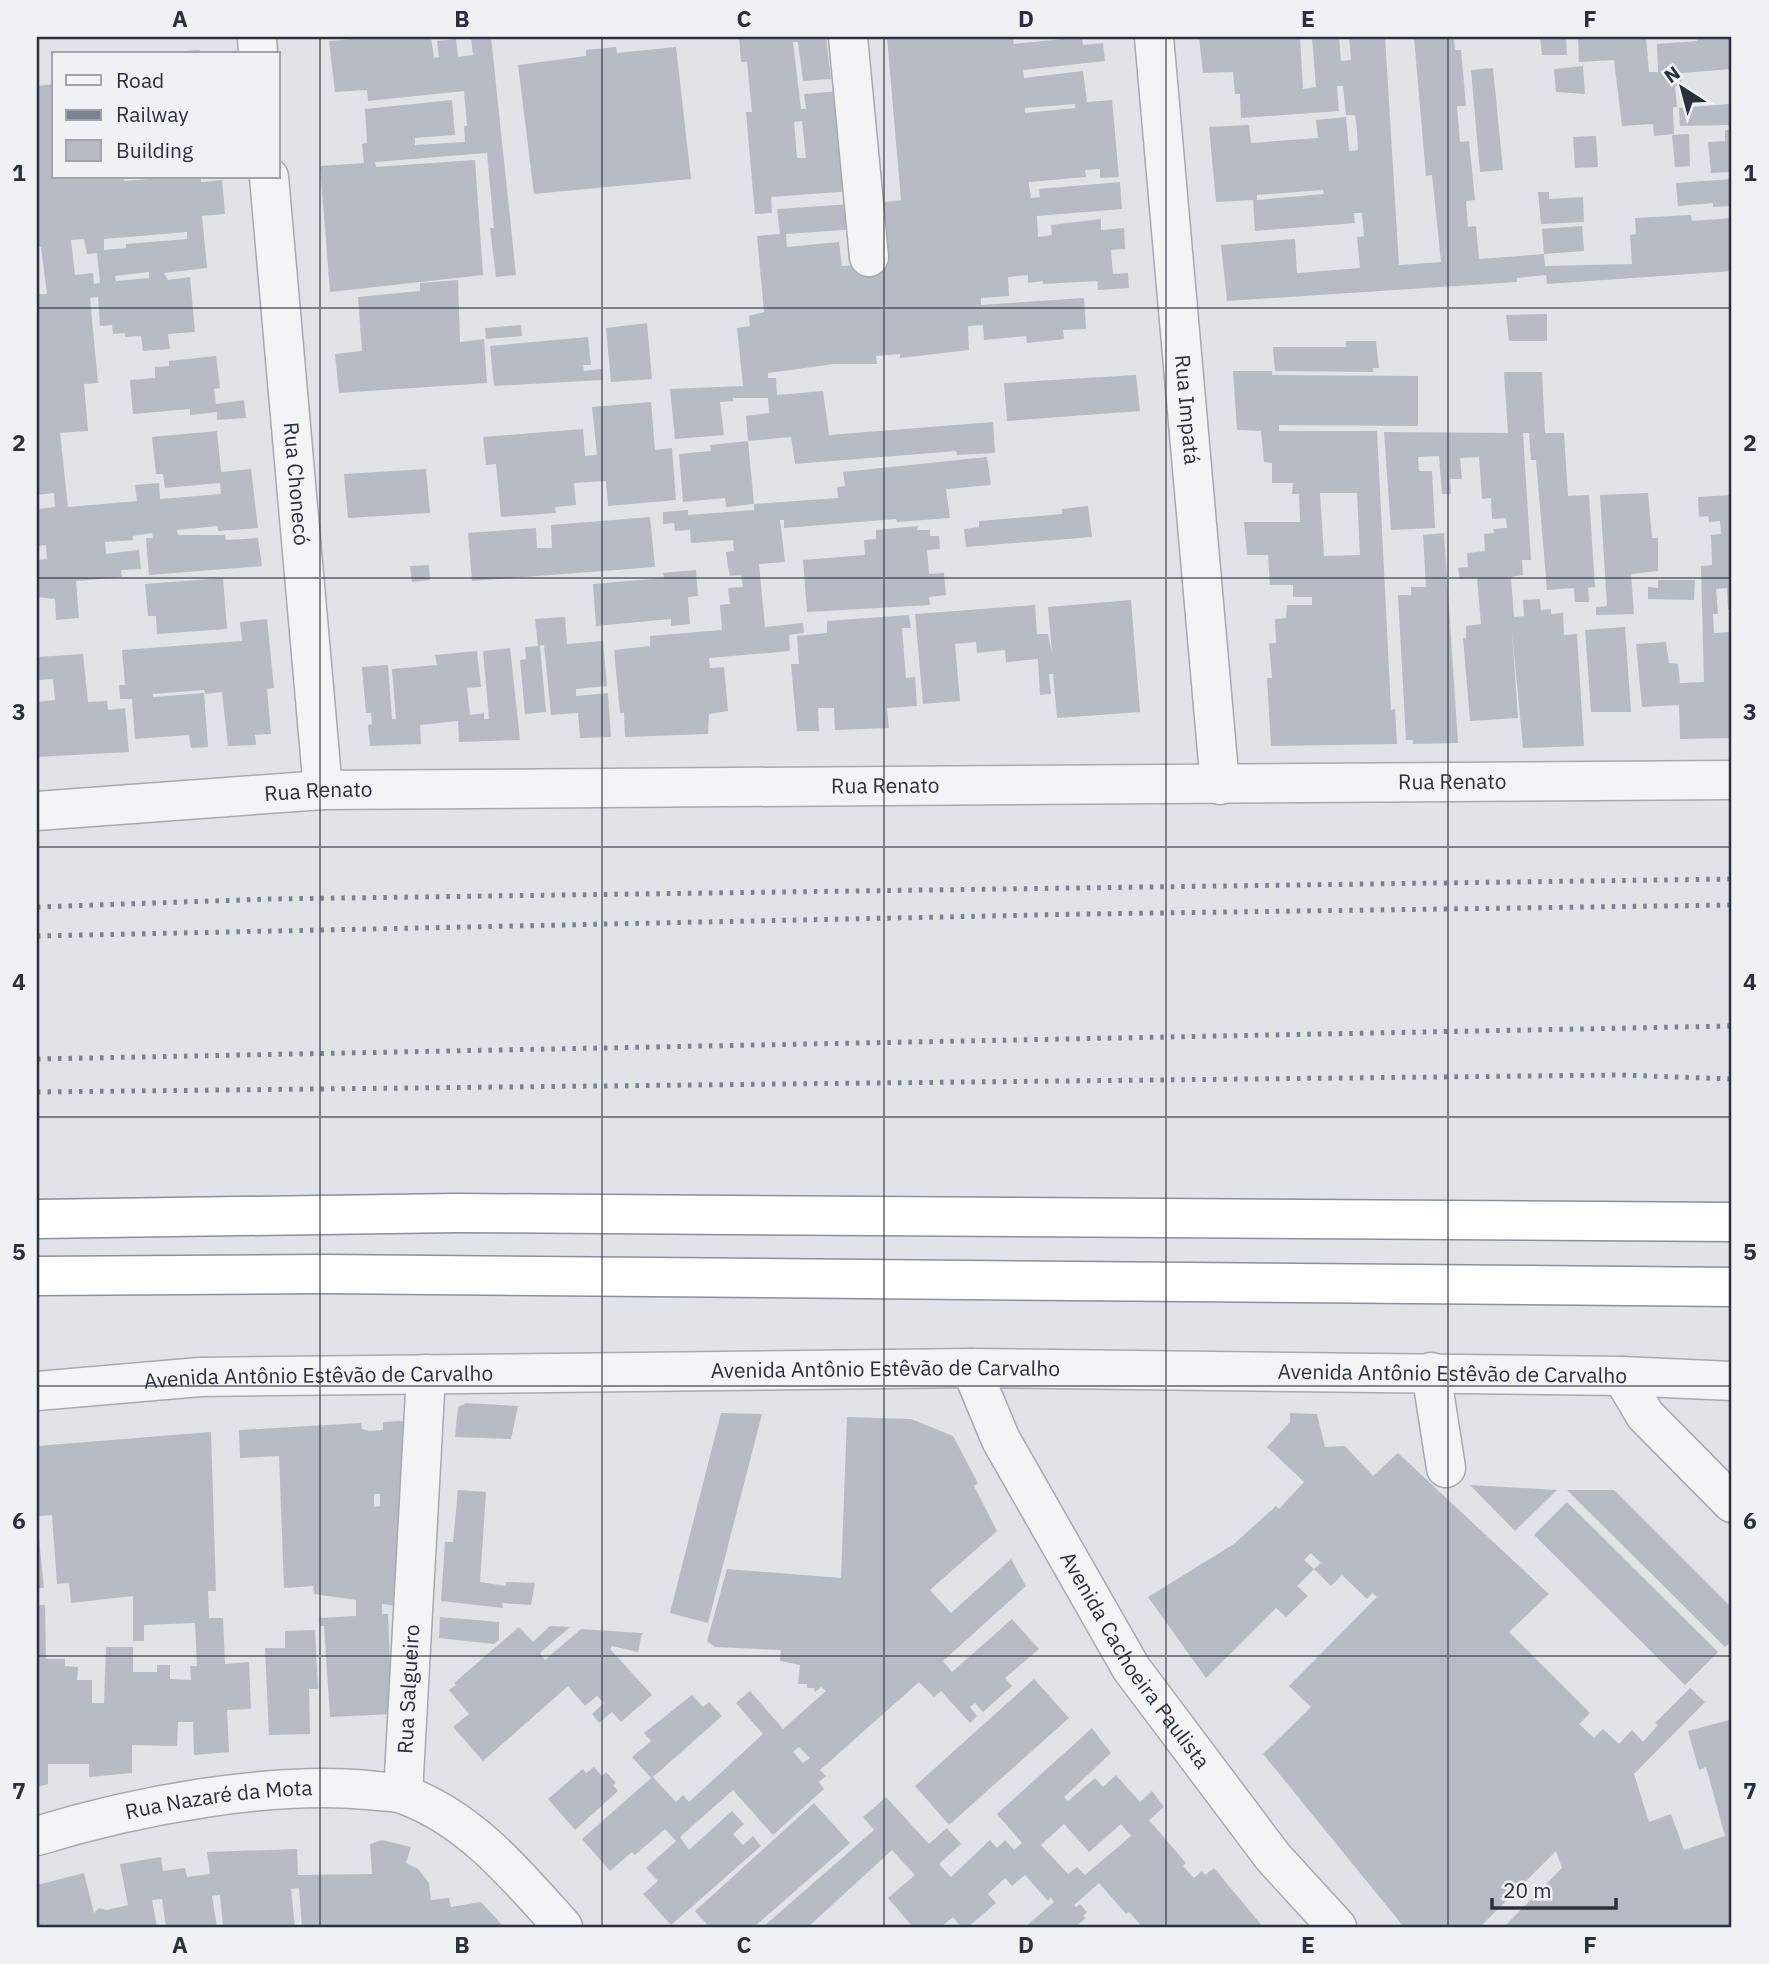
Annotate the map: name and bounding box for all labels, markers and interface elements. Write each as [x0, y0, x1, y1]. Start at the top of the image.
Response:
text: A [172, 3, 188, 33]
text: B [454, 3, 470, 33]
text: C [737, 3, 752, 33]
text: D [1018, 3, 1034, 33]
text: E [1301, 3, 1315, 33]
text: F [1583, 3, 1597, 33]
legend [52, 52, 280, 178]
north arrow [1646, 52, 1716, 122]
text: N [1659, 60, 1685, 88]
text: Road [116, 66, 164, 94]
text: Railway [116, 100, 189, 128]
text: Building [116, 136, 193, 164]
text: 1 [12, 157, 26, 187]
text: 1 [1743, 157, 1757, 187]
street label: Rua Impatá [1169, 353, 1207, 466]
street label: Rua Chonecó [278, 421, 316, 547]
text: 2 [12, 427, 26, 457]
text: 2 [1743, 427, 1757, 457]
text: 3 [12, 696, 26, 726]
text: 3 [1743, 696, 1757, 726]
street label: Rua Renato [1398, 767, 1507, 795]
street label: Rua Renato [831, 771, 940, 799]
street label: Rua Renato [263, 775, 373, 807]
text: 4 [12, 966, 26, 996]
text: 4 [1743, 966, 1757, 996]
text: 5 [12, 1236, 26, 1266]
text: 5 [1743, 1236, 1757, 1266]
street label: Avenida Antônio Estêvão de Carvalho [710, 1353, 1060, 1384]
street label: Avenida Antônio Estêvão de Carvalho [1277, 1357, 1627, 1389]
street label: Avenida Antônio Estêvão de Carvalho [143, 1359, 493, 1395]
text: 6 [12, 1505, 26, 1535]
text: 6 [1743, 1505, 1757, 1535]
street label: Avenida Cachoeira Paulista [1054, 1546, 1217, 1774]
street label: Rua Salgueiro [390, 1624, 425, 1755]
street label: Rua Nazaré da Mota [122, 1773, 313, 1825]
text: 7 [12, 1775, 26, 1805]
text: 7 [1743, 1775, 1757, 1805]
scale bar [1492, 1866, 1617, 1910]
text: 20 m [1503, 1876, 1552, 1904]
text: A [172, 1929, 188, 1959]
text: B [454, 1929, 470, 1959]
text: C [737, 1929, 752, 1959]
text: D [1018, 1929, 1034, 1959]
text: E [1301, 1929, 1315, 1959]
text: F [1583, 1929, 1597, 1959]

